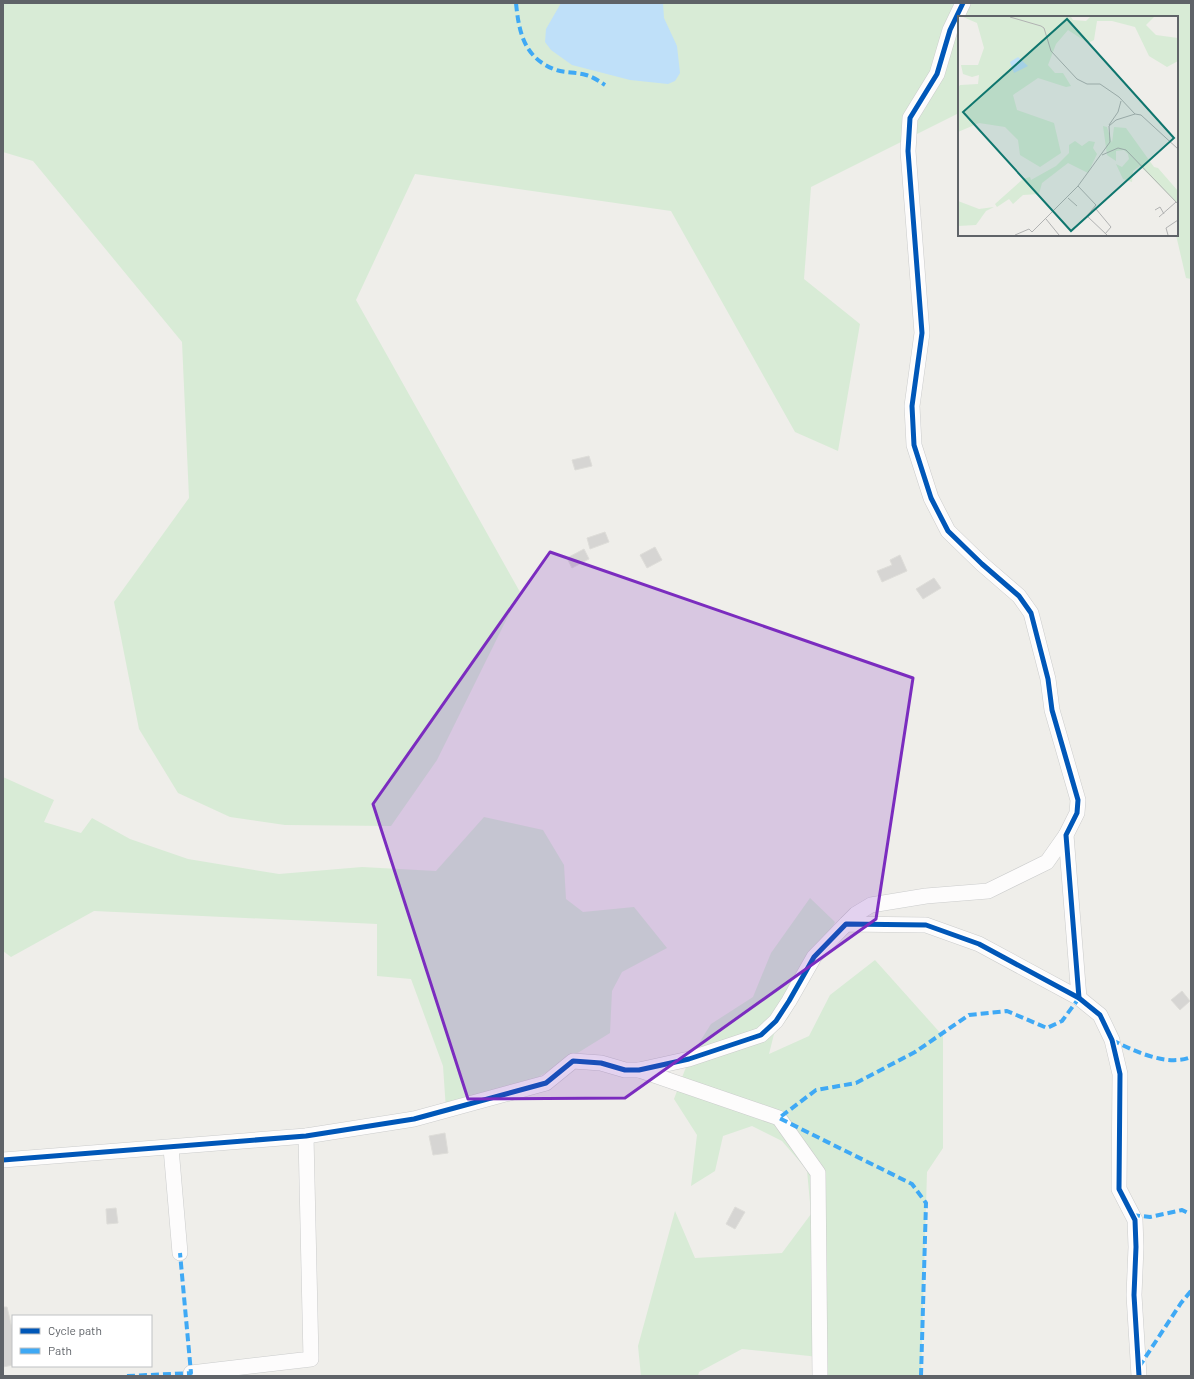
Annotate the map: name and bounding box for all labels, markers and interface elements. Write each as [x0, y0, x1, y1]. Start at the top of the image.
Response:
inset map [958, 16, 1178, 236]
legend [12, 1315, 152, 1367]
text: Cycle path [48, 1323, 102, 1337]
text: Path [48, 1343, 72, 1357]

